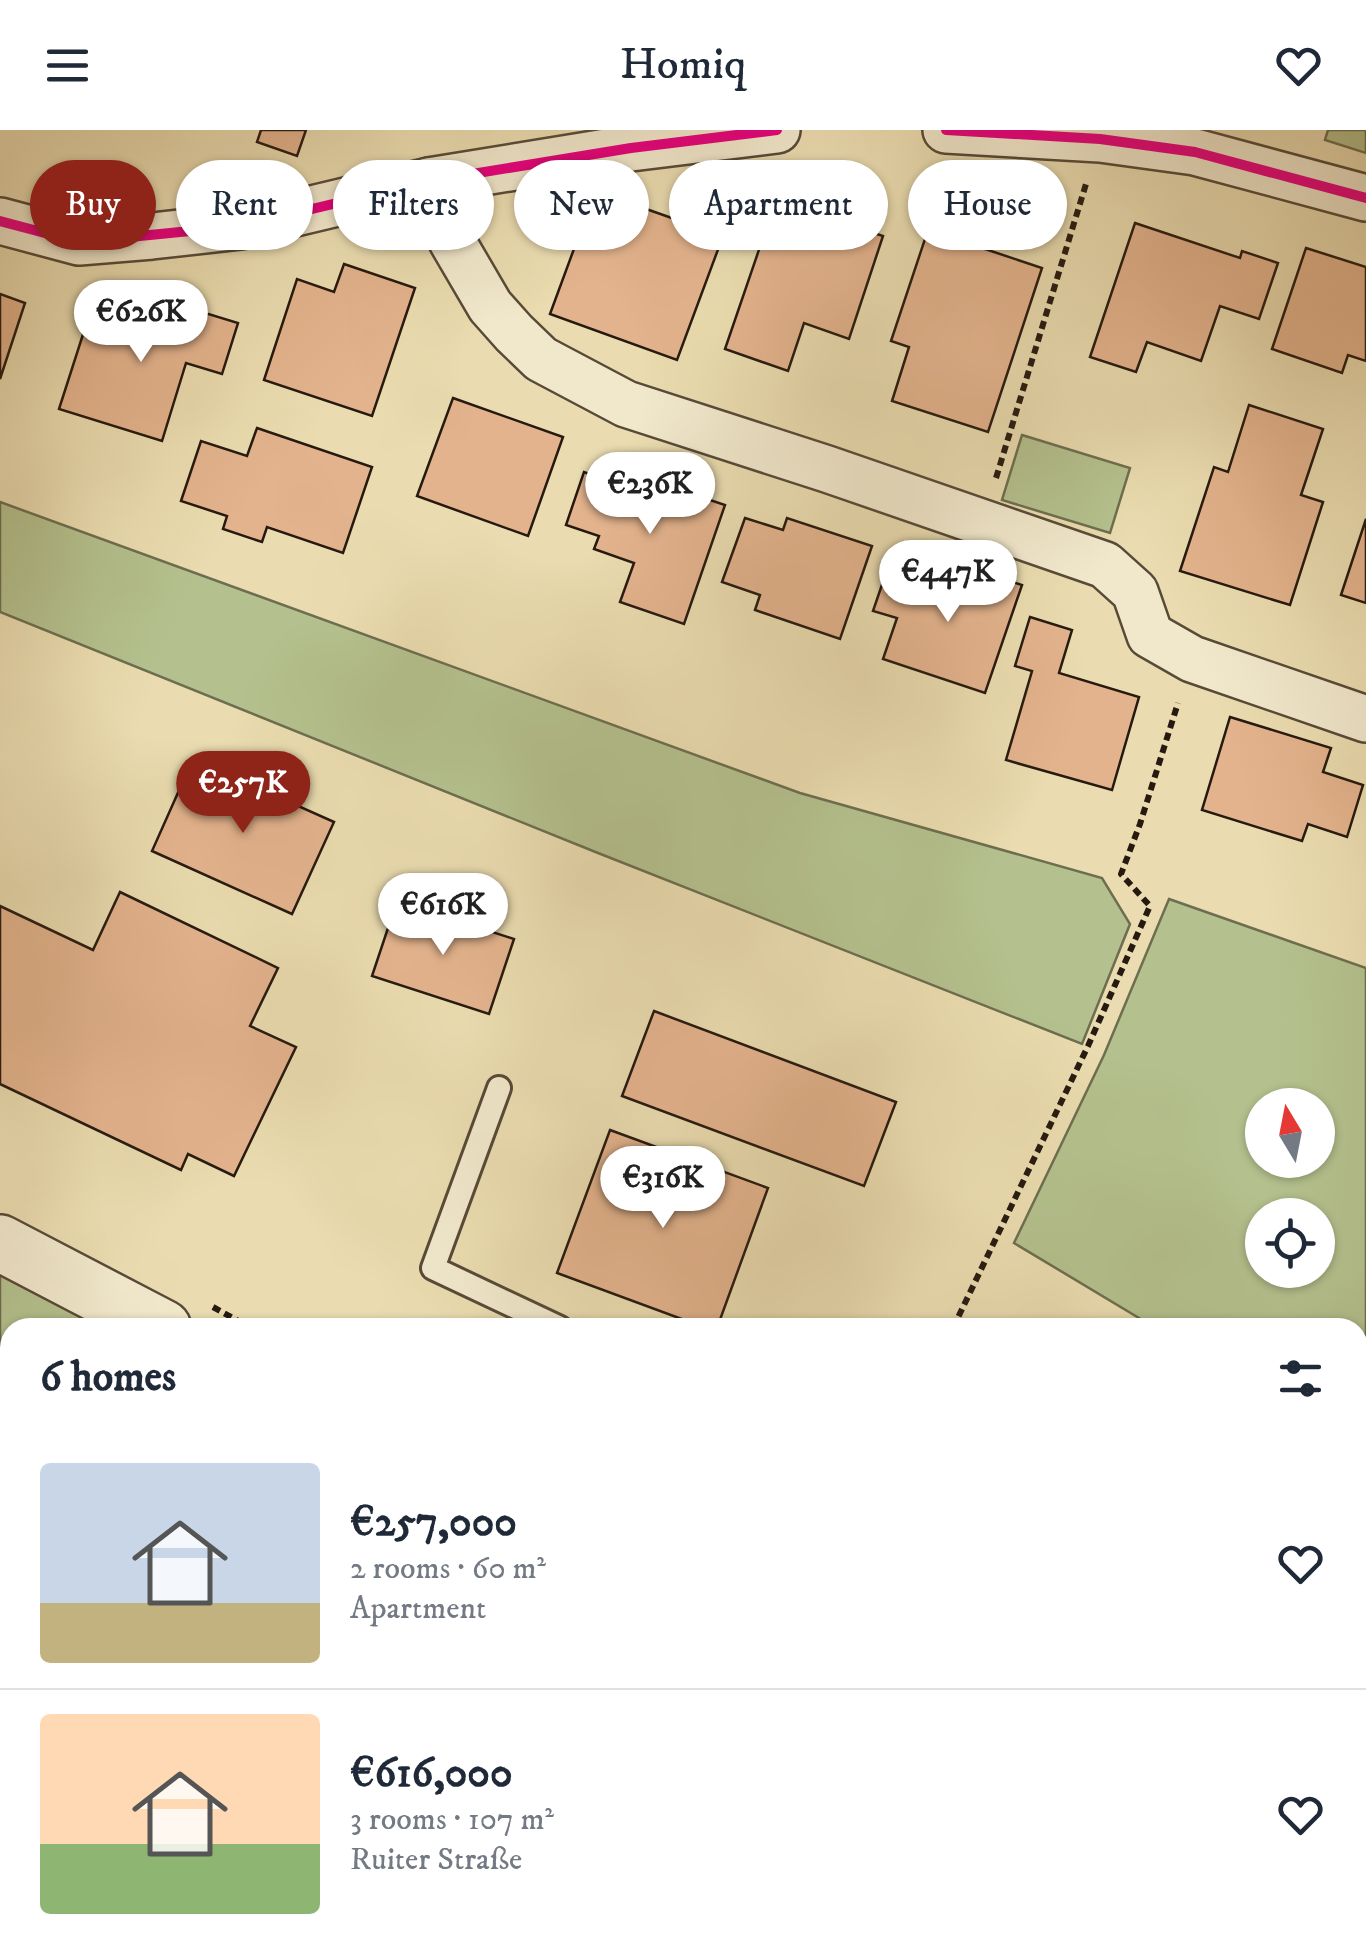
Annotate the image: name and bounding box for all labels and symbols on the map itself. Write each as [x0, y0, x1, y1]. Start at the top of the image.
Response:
pin: €626K [71, 280, 211, 365]
pin: €236K [580, 452, 720, 537]
pin: €447K [878, 540, 1018, 625]
pin: €257K [173, 751, 313, 836]
pin: €616K [373, 873, 513, 958]
north arrow [1245, 1088, 1335, 1178]
pin: €316K [593, 1146, 733, 1231]

